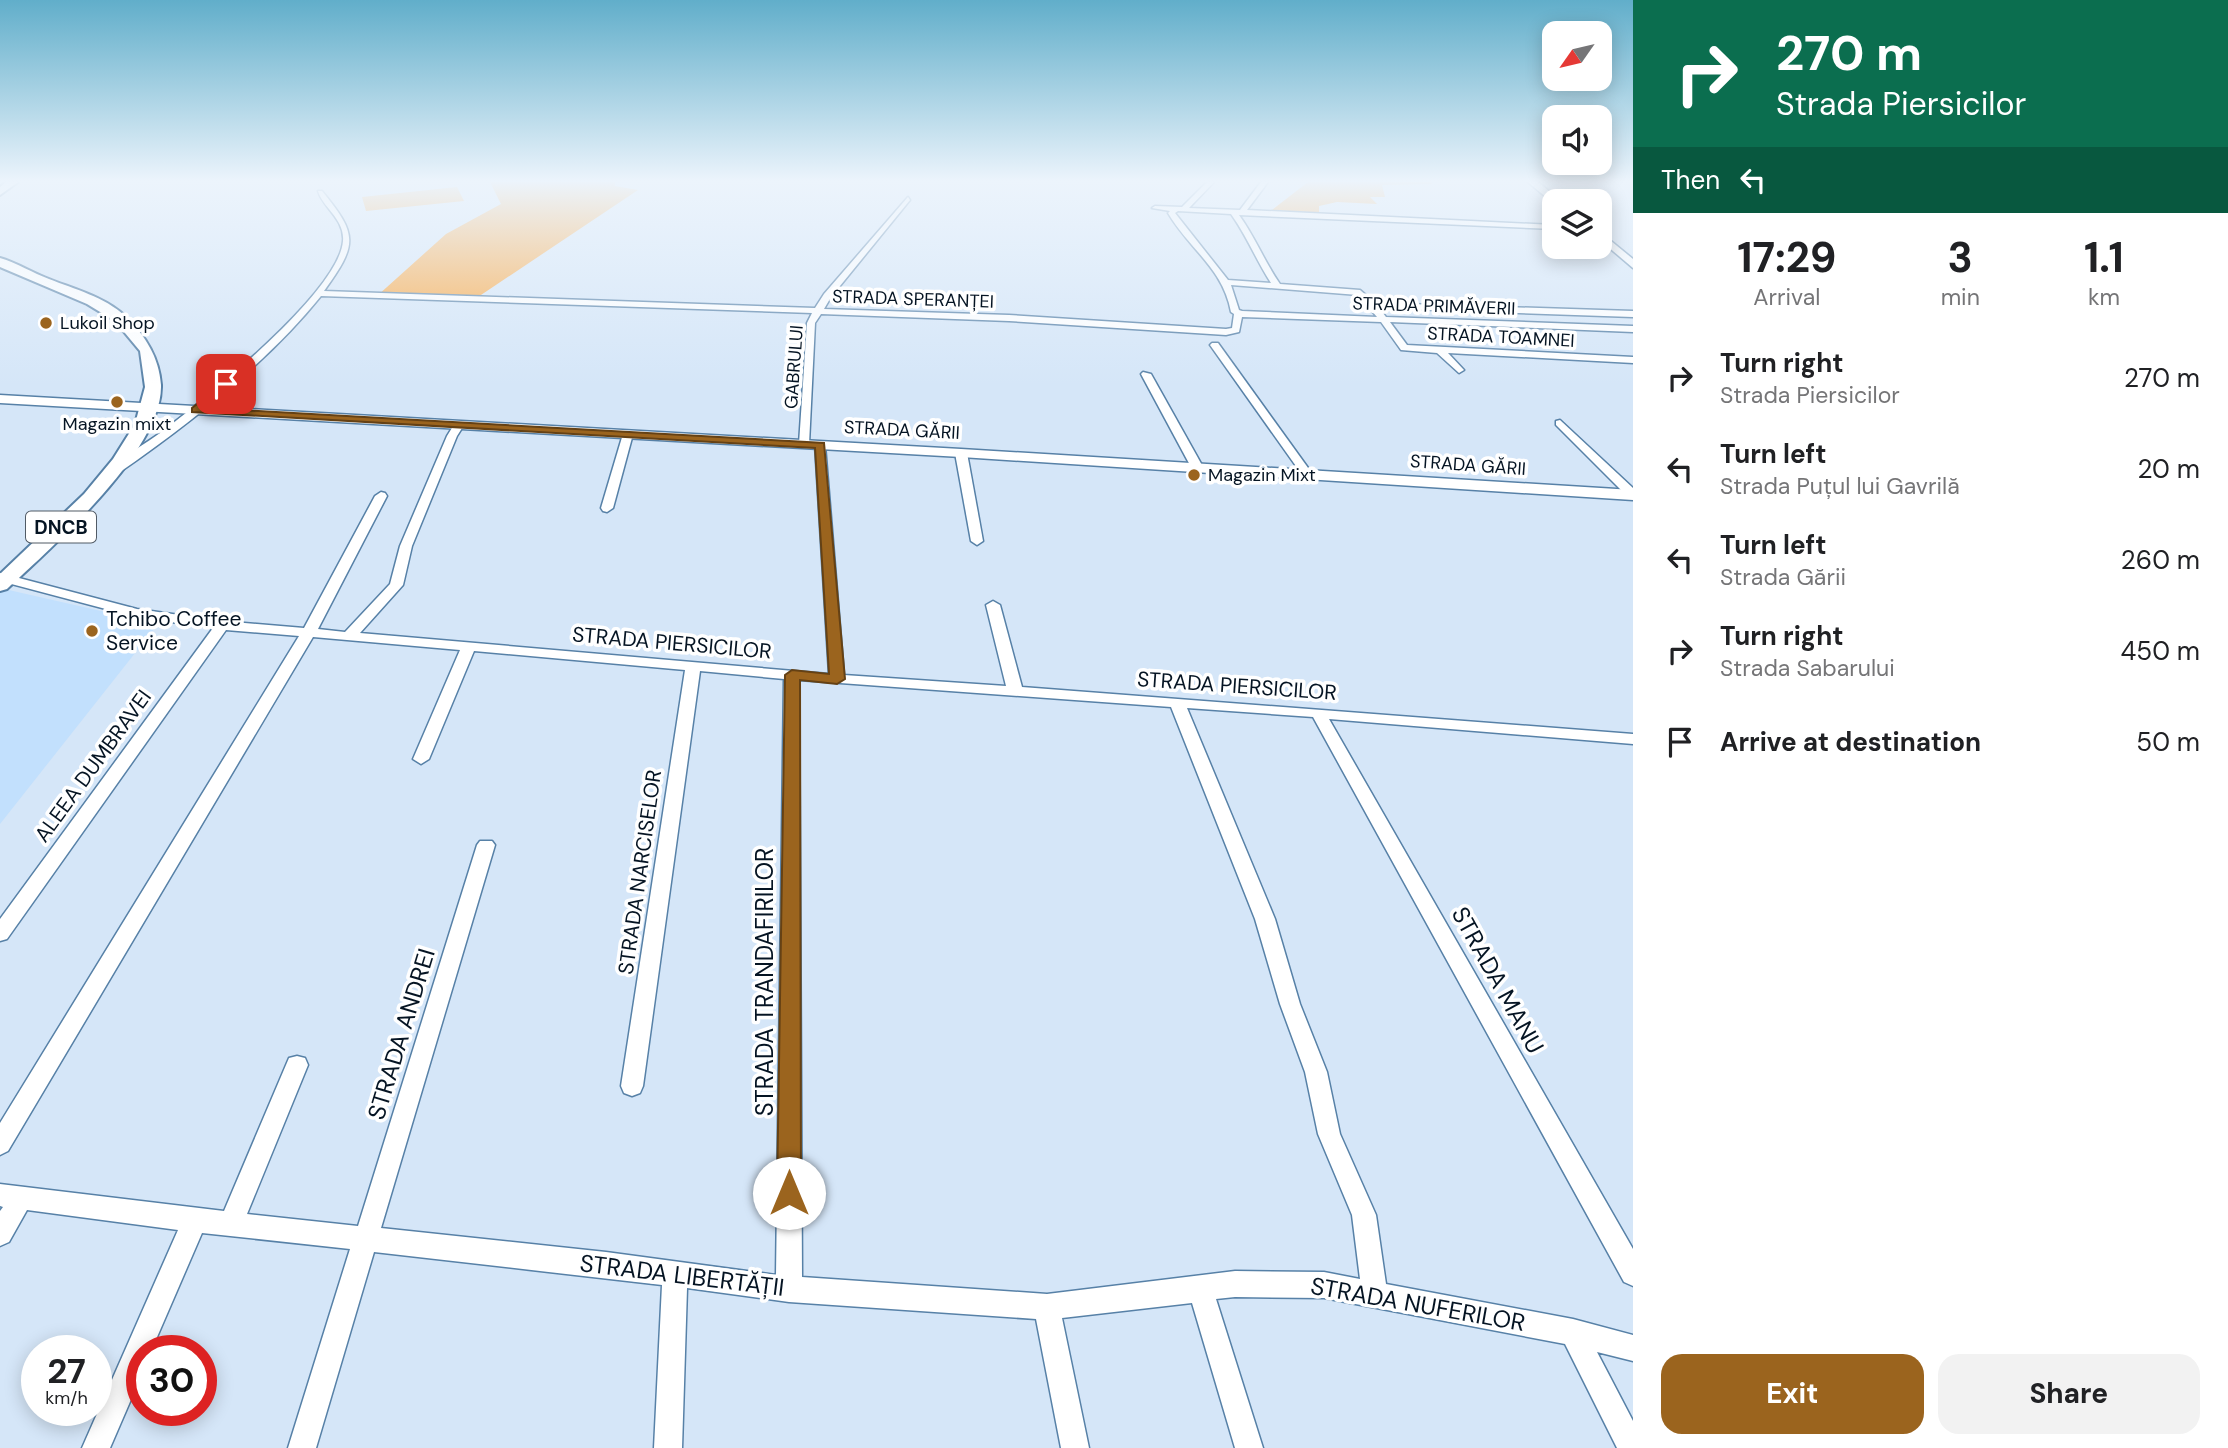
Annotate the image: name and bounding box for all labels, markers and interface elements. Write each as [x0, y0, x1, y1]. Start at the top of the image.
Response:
north arrow [1542, 21, 1612, 91]
map controls [1542, 21, 1612, 259]
text: 270 m [1776, 21, 1922, 85]
icon: right [1661, 28, 1752, 119]
text: Strada Piersicilor [1776, 83, 2026, 125]
button: sound [1542, 105, 1612, 175]
icon: left [1734, 161, 1772, 199]
text: Then [1661, 163, 1720, 197]
button: layers [1542, 189, 1612, 259]
text: 17:29 [1737, 230, 1836, 285]
text: 3 [1948, 230, 1973, 285]
text: 1.1 [2084, 230, 2124, 285]
text: Arrival [1753, 282, 1820, 312]
text: min [1941, 282, 1980, 312]
text: km [2088, 282, 2120, 312]
street label: STRADA SPERANȚEI [832, 284, 994, 314]
street label: STRADA PRIMĂVERII [1352, 291, 1516, 321]
place label: Lukoil Shop [60, 311, 155, 335]
marker: Lukoil Shop [38, 315, 54, 331]
street label: STRADA TOAMNEI [1427, 321, 1575, 353]
street label: GABRULUI [779, 324, 809, 410]
text: Turn right [1720, 346, 1844, 380]
pin [196, 354, 256, 414]
icon: right [1661, 359, 1699, 397]
text: 270 m [2124, 361, 2200, 395]
icon: arrive [207, 365, 245, 403]
text: Strada Piersicilor [1720, 380, 1900, 410]
marker: Magazin mixt [109, 394, 125, 410]
place label: Magazin mixt [63, 412, 171, 436]
street label: STRADA GĂRII [844, 415, 960, 445]
text: Turn left [1720, 437, 1827, 471]
street label: STRADA GĂRII [1409, 449, 1527, 481]
icon: left [1661, 450, 1699, 488]
text: 20 m [2137, 452, 2200, 486]
place label: Magazin Mixt [1208, 463, 1316, 487]
marker: Magazin Mixt [1186, 467, 1202, 483]
text: Strada Puțul lui Gavrilă [1720, 471, 1960, 501]
road number: DNCB [26, 512, 96, 542]
text: Turn left [1720, 528, 1827, 562]
icon: left [1661, 541, 1699, 579]
text: 260 m [2121, 543, 2200, 577]
text: Strada Gării [1720, 562, 1846, 592]
place label: Tchibo Coffee Service [106, 605, 242, 657]
text: Turn right [1720, 619, 1844, 653]
street label: STRADA PIERSICILOR [571, 620, 773, 666]
marker: Tchibo Coffee Service [84, 623, 100, 639]
icon: right [1661, 632, 1699, 670]
text: 450 m [2120, 634, 2200, 668]
text: Strada Sabarului [1720, 653, 1895, 683]
street label: STRADA PIERSICILOR [1136, 665, 1338, 707]
street label: ALEEA DUMBRAVEI [28, 684, 158, 848]
icon: arrive [1661, 723, 1699, 761]
text: Arrive at destination [1720, 725, 1981, 759]
text: 50 m [2136, 725, 2200, 759]
street label: STRADA NARCISELOR [612, 768, 668, 976]
street label: STRADA TRANDAFIRILOR [749, 848, 780, 1116]
street label: STRADA MANU [1445, 901, 1551, 1059]
street label: STRADA ANDREI [360, 945, 442, 1123]
position arrow [752, 1156, 826, 1230]
street label: STRADA LIBERTĂȚII [578, 1247, 786, 1303]
street label: STRADA NUFERILOR [1308, 1270, 1528, 1338]
speed limit sign: 30 [126, 1335, 217, 1426]
text: 27 [47, 1348, 86, 1394]
button: Exit [1661, 1354, 1924, 1434]
button: Share [1938, 1354, 2200, 1434]
text: km/h [45, 1386, 88, 1410]

